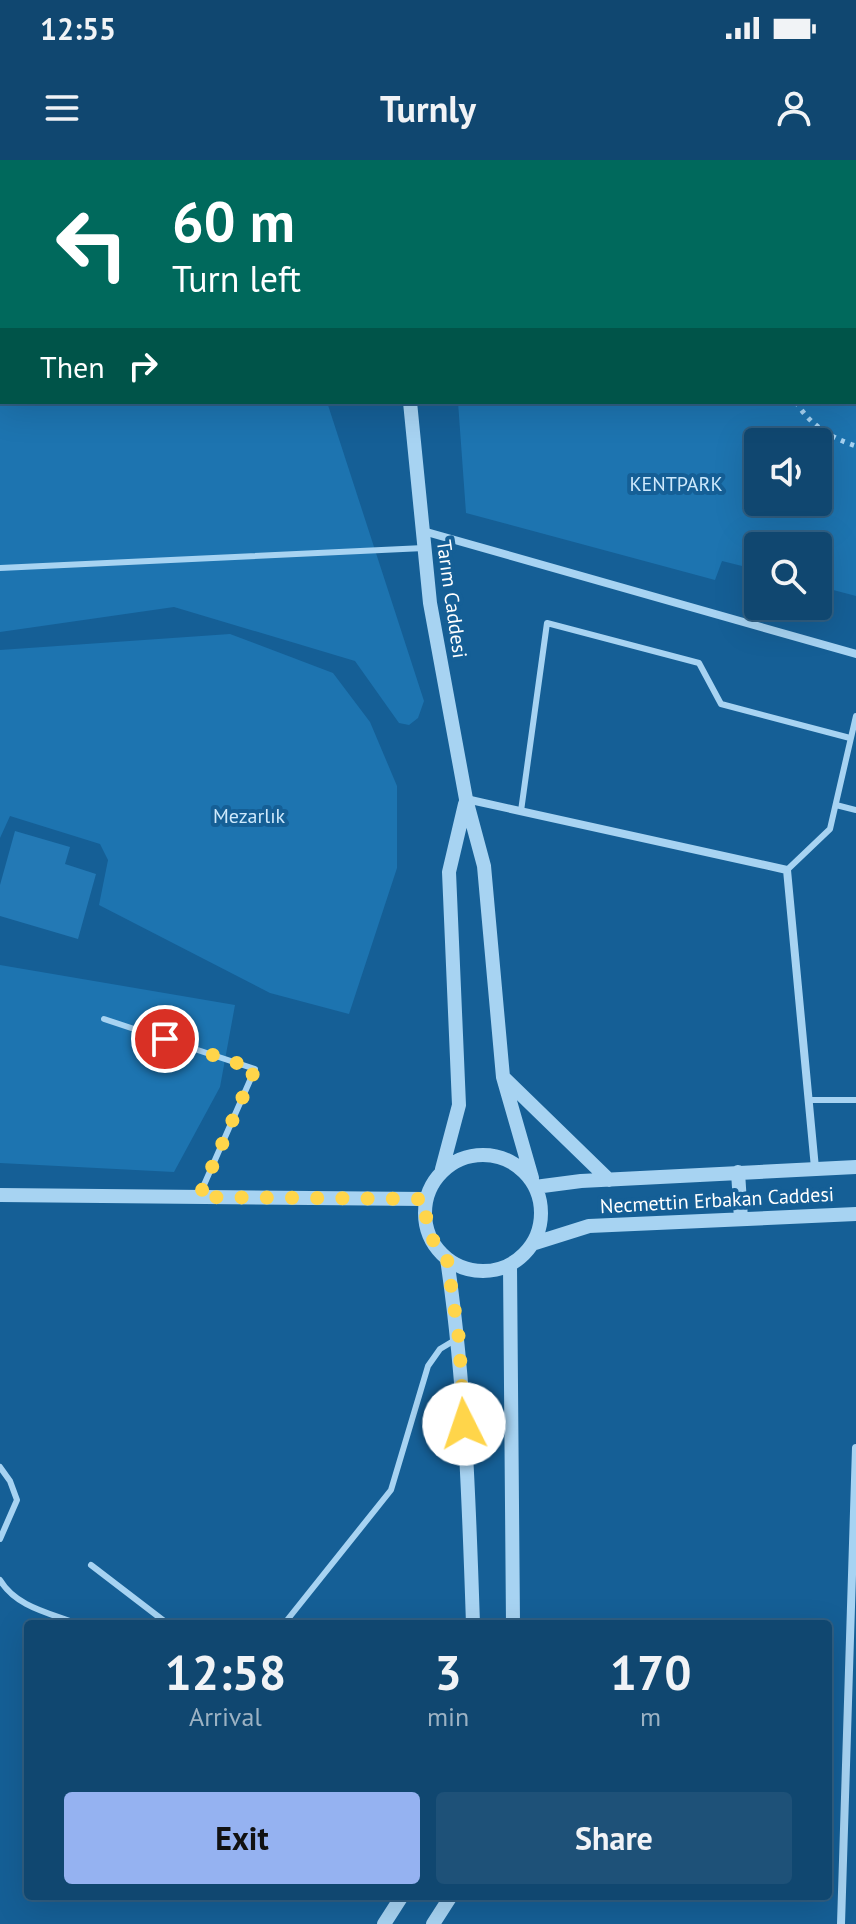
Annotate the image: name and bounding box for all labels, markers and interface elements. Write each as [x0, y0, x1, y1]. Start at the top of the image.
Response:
text: 12:55 [40, 9, 116, 48]
text: Turnly [380, 85, 476, 132]
icon: menu [40, 86, 84, 130]
icon: person [772, 86, 816, 130]
text: 60 m [172, 185, 295, 257]
icon: left [40, 192, 144, 296]
text: Turn left [172, 255, 301, 302]
icon: right [121, 344, 165, 388]
text: Then [40, 347, 105, 386]
map controls [744, 428, 832, 620]
button: sound [744, 428, 832, 516]
park label: KENTPARK [629, 471, 723, 497]
button: search [744, 532, 832, 620]
street label: Tarım Caddesi [431, 538, 473, 660]
park label: Mezarlık [213, 803, 286, 829]
pin [131, 1005, 199, 1073]
icon: arrive [143, 1017, 187, 1061]
street label: Necmettin Erbakan Caddesi [599, 1181, 835, 1219]
position arrow [422, 1382, 506, 1466]
text: 12:58 [165, 1641, 286, 1703]
text: 3 [434, 1641, 462, 1703]
text: 170 [610, 1641, 691, 1703]
text: Arrival [189, 1700, 262, 1733]
text: min [427, 1700, 469, 1733]
text: m [640, 1700, 661, 1733]
button: Exit [64, 1792, 420, 1884]
button: Share [436, 1792, 792, 1884]

